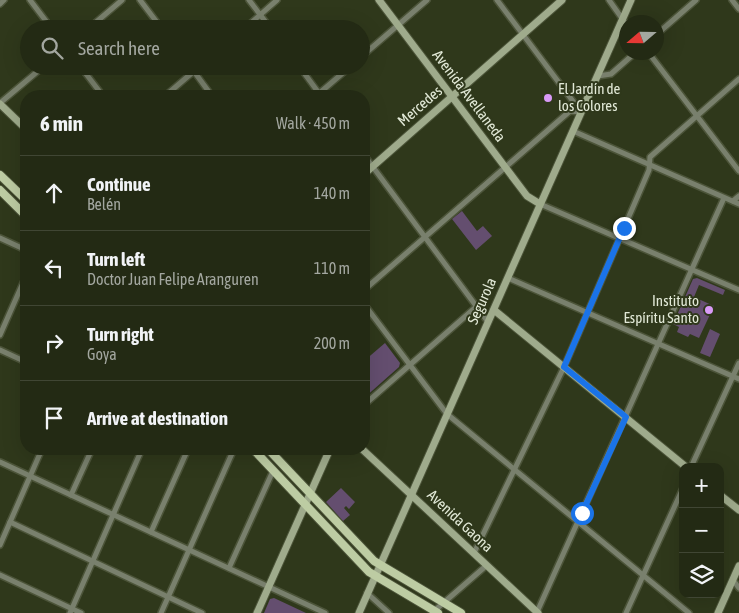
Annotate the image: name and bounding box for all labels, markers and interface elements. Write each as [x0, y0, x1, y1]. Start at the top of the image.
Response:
north arrow [619, 15, 664, 60]
search box [20, 20, 370, 75]
icon: search [38, 34, 66, 62]
text: Search here [78, 37, 160, 59]
street label: Avenida Avellaneda [429, 47, 509, 145]
place label: El Jardín de los Colores [558, 80, 621, 114]
street label: Mercedes [394, 82, 445, 129]
marker: El Jardín de los Colores [542, 92, 554, 104]
text: 6 min [40, 111, 83, 135]
text: Walk · 450 m [276, 114, 350, 132]
text: Continue [87, 173, 151, 195]
icon: ahead [40, 179, 68, 207]
text: 140 m [314, 184, 350, 202]
text: Belén [87, 195, 121, 213]
route end [613, 217, 636, 240]
text: Turn left [87, 248, 145, 270]
icon: left [40, 254, 68, 282]
text: 110 m [314, 259, 350, 277]
text: Doctor Juan Felipe Aranguren [87, 270, 259, 288]
street label: Segurola [464, 275, 499, 327]
place label: Instituto Espíritu Santo [623, 292, 699, 326]
marker: Instituto Espíritu Santo [703, 304, 715, 316]
text: Turn right [87, 323, 154, 345]
icon: right [40, 329, 68, 357]
text: 200 m [314, 334, 350, 352]
text: Goya [87, 345, 117, 363]
icon: arrive [40, 404, 68, 432]
text: Arrive at destination [87, 407, 228, 429]
map controls [679, 463, 724, 598]
button: + [679, 463, 724, 508]
street label: Avenida Gaona [424, 486, 497, 555]
route start [571, 502, 594, 525]
button: − [679, 508, 724, 553]
button: layers [679, 553, 724, 598]

